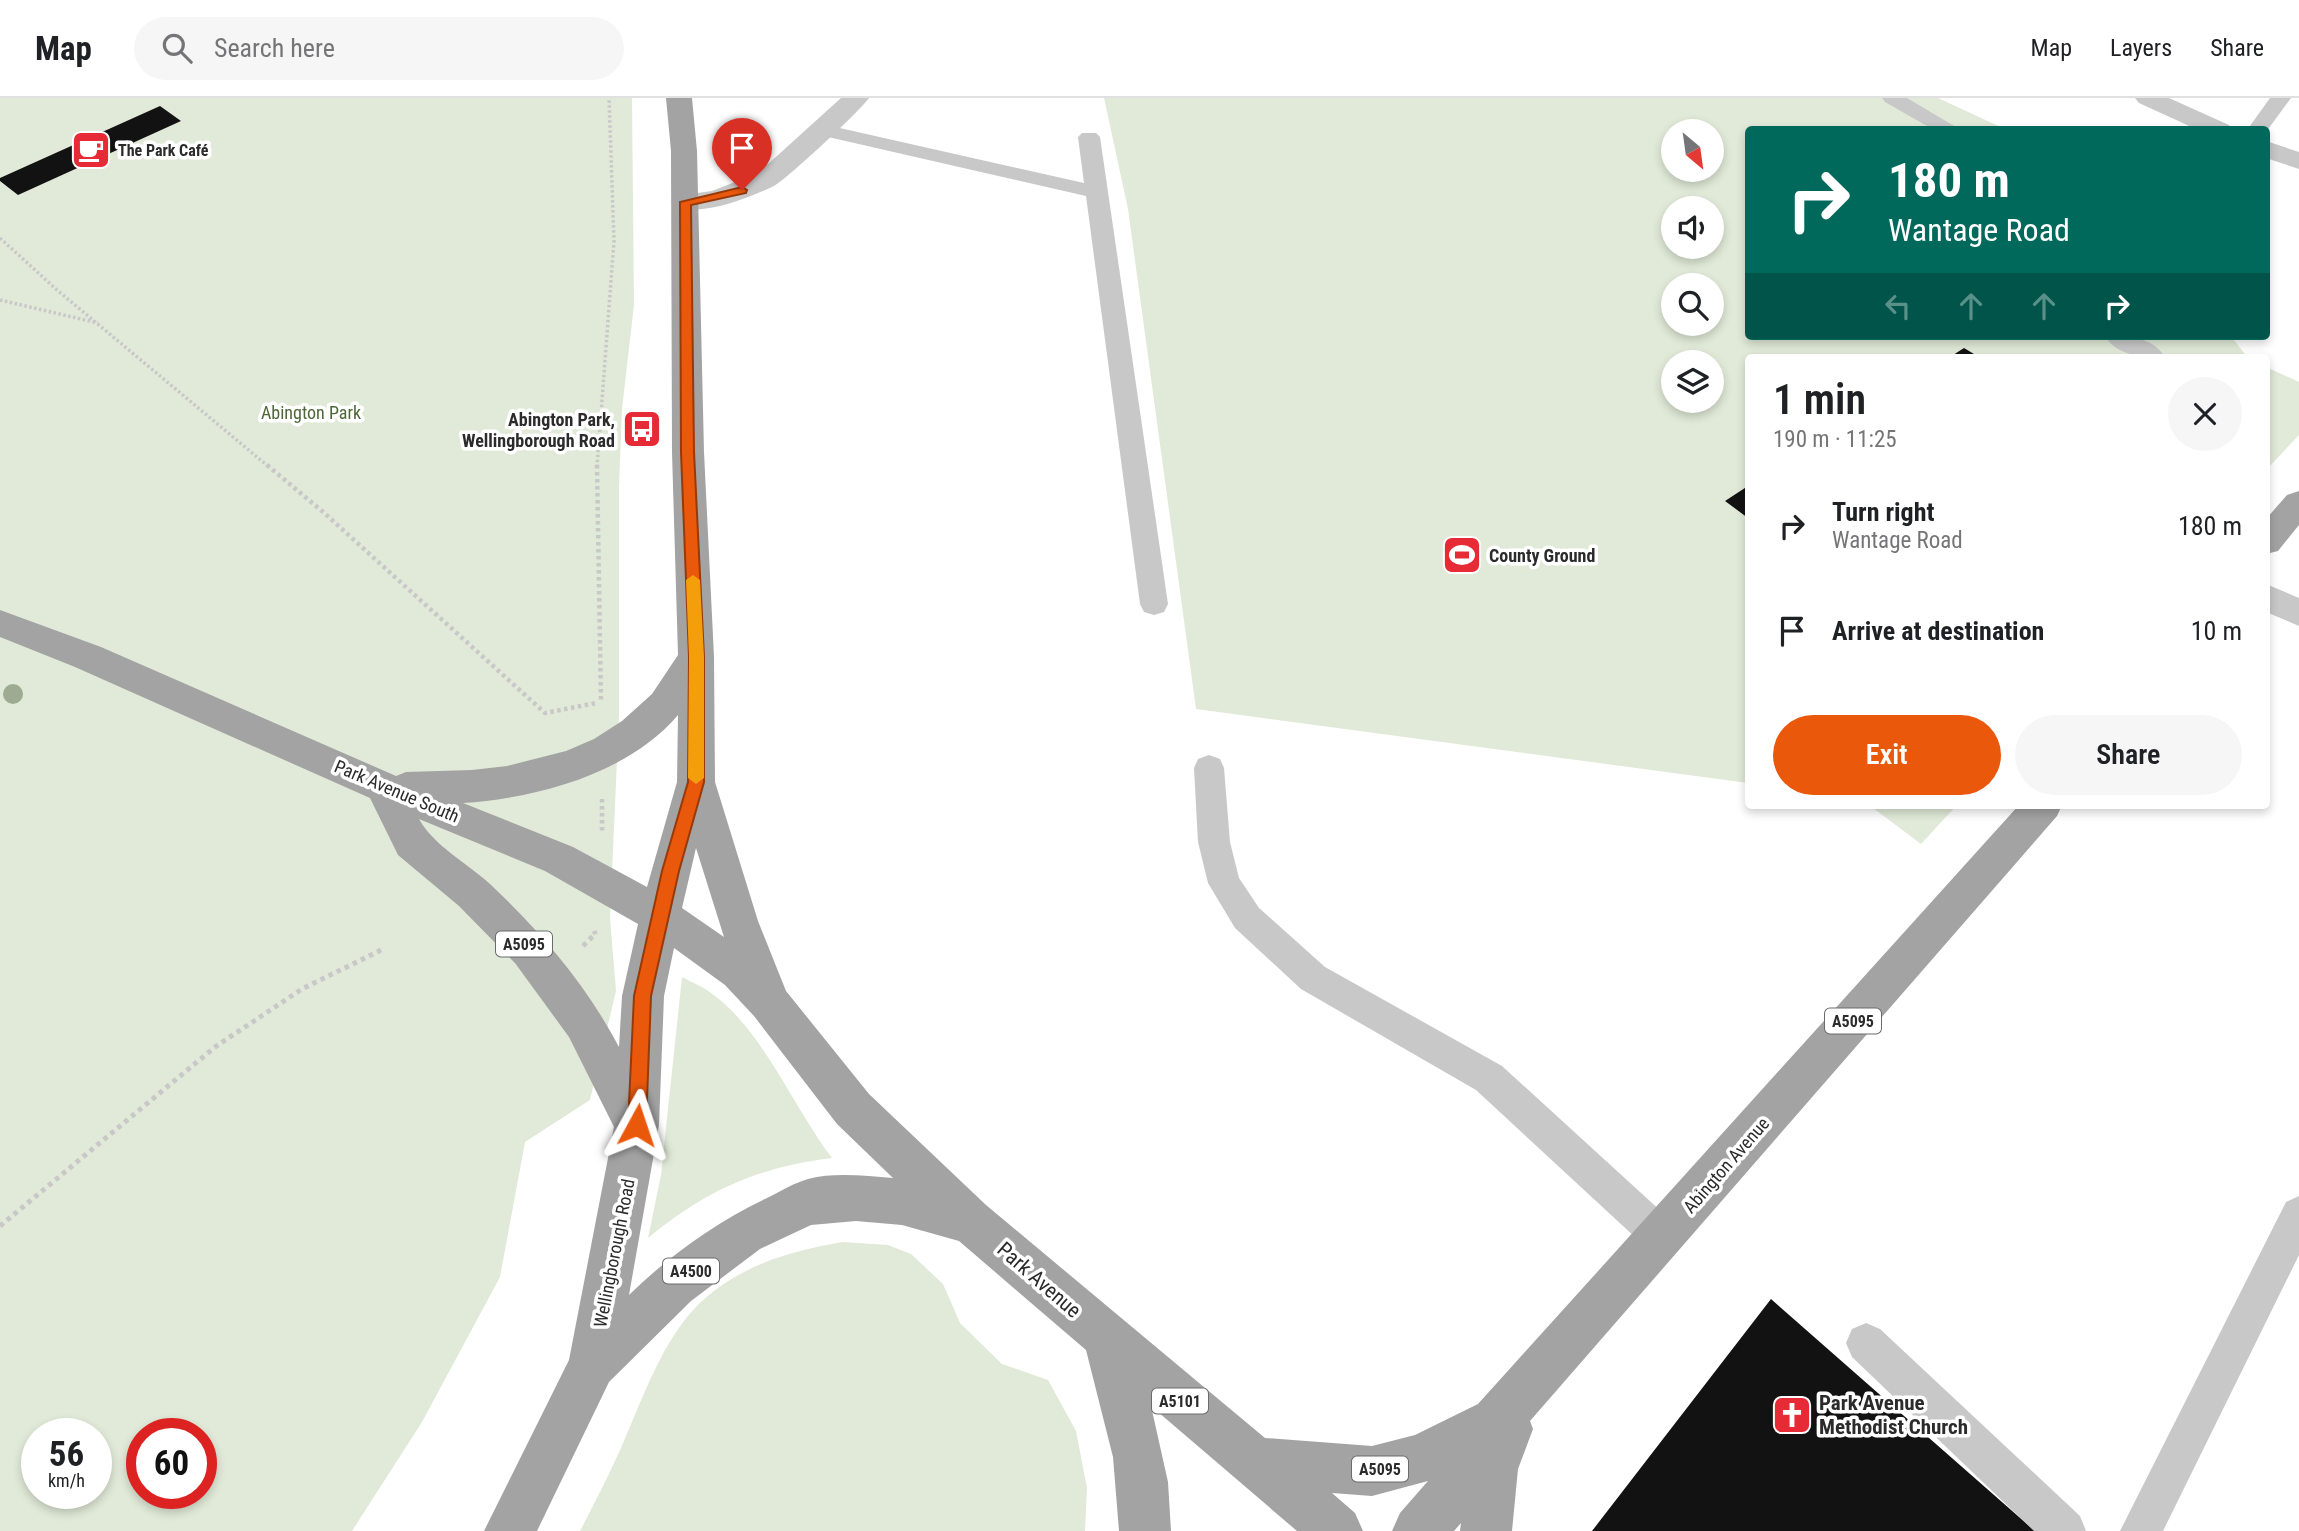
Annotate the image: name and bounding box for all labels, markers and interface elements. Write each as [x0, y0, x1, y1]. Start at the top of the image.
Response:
search box [134, 17, 624, 80]
text: Map [35, 29, 92, 68]
icon: search [158, 29, 196, 67]
text: Search here [214, 33, 335, 63]
text: Map [2031, 34, 2072, 62]
text: Layers [2110, 34, 2172, 62]
text: Share [2210, 34, 2264, 62]
pin [712, 118, 772, 190]
north arrow [1661, 119, 1724, 182]
map controls [1661, 119, 1724, 413]
cafe icon: The Park Café [70, 129, 112, 171]
icon: arrive [723, 129, 761, 167]
place label: The Park Café [118, 141, 209, 160]
text: 180 m [1888, 152, 2010, 209]
icon: right [1773, 154, 1864, 245]
button: sound [1661, 196, 1724, 259]
text: Wantage Road [1888, 211, 2070, 249]
button: search [1661, 273, 1724, 336]
icon: left [1879, 287, 1917, 325]
icon: ahead [1952, 287, 1990, 325]
icon: ahead [2025, 287, 2063, 325]
icon: right [2098, 287, 2136, 325]
button: layers [1661, 350, 1724, 413]
text: 1 min [1773, 375, 1866, 424]
button: close [2168, 377, 2242, 451]
park label: Abington Park [261, 402, 361, 423]
bus stop icon: Abington Park, Wellingborough Road [621, 408, 663, 450]
place label: Abington Park, Wellingborough Road [462, 409, 615, 451]
text: 190 m · 11:25 [1773, 426, 1897, 453]
text: Turn right [1832, 497, 1934, 527]
icon: right [1773, 507, 1811, 545]
text: 180 m [2178, 511, 2242, 541]
text: Wantage Road [1832, 527, 1963, 554]
sports icon: County Ground [1441, 534, 1483, 576]
place label: County Ground [1489, 545, 1595, 566]
icon: arrive [1773, 612, 1811, 650]
text: Arrive at destination [1832, 616, 2044, 646]
text: 10 m [2191, 616, 2242, 646]
button: Exit [1773, 715, 2001, 795]
button: Share [2015, 715, 2242, 795]
street label: Park Avenue South [332, 755, 462, 827]
road number: A5095 [496, 932, 552, 957]
road number: A5095 [1825, 1009, 1881, 1034]
position arrow [600, 1088, 674, 1162]
street label: Abington Avenue [1679, 1113, 1773, 1217]
street label: Wellingborough Road [589, 1177, 639, 1329]
street label: Park Avenue [992, 1237, 1086, 1323]
road number: A4500 [663, 1259, 719, 1284]
road number: A5101 [1152, 1388, 1208, 1414]
place label: Park Avenue Methodist Church [1819, 1391, 1968, 1439]
church icon: Park Avenue Methodist Church [1771, 1394, 1813, 1436]
speed limit sign: 60 [126, 1418, 217, 1509]
text: 56 [49, 1434, 84, 1475]
road number: A5095 [1352, 1456, 1408, 1482]
text: km/h [48, 1470, 85, 1491]

